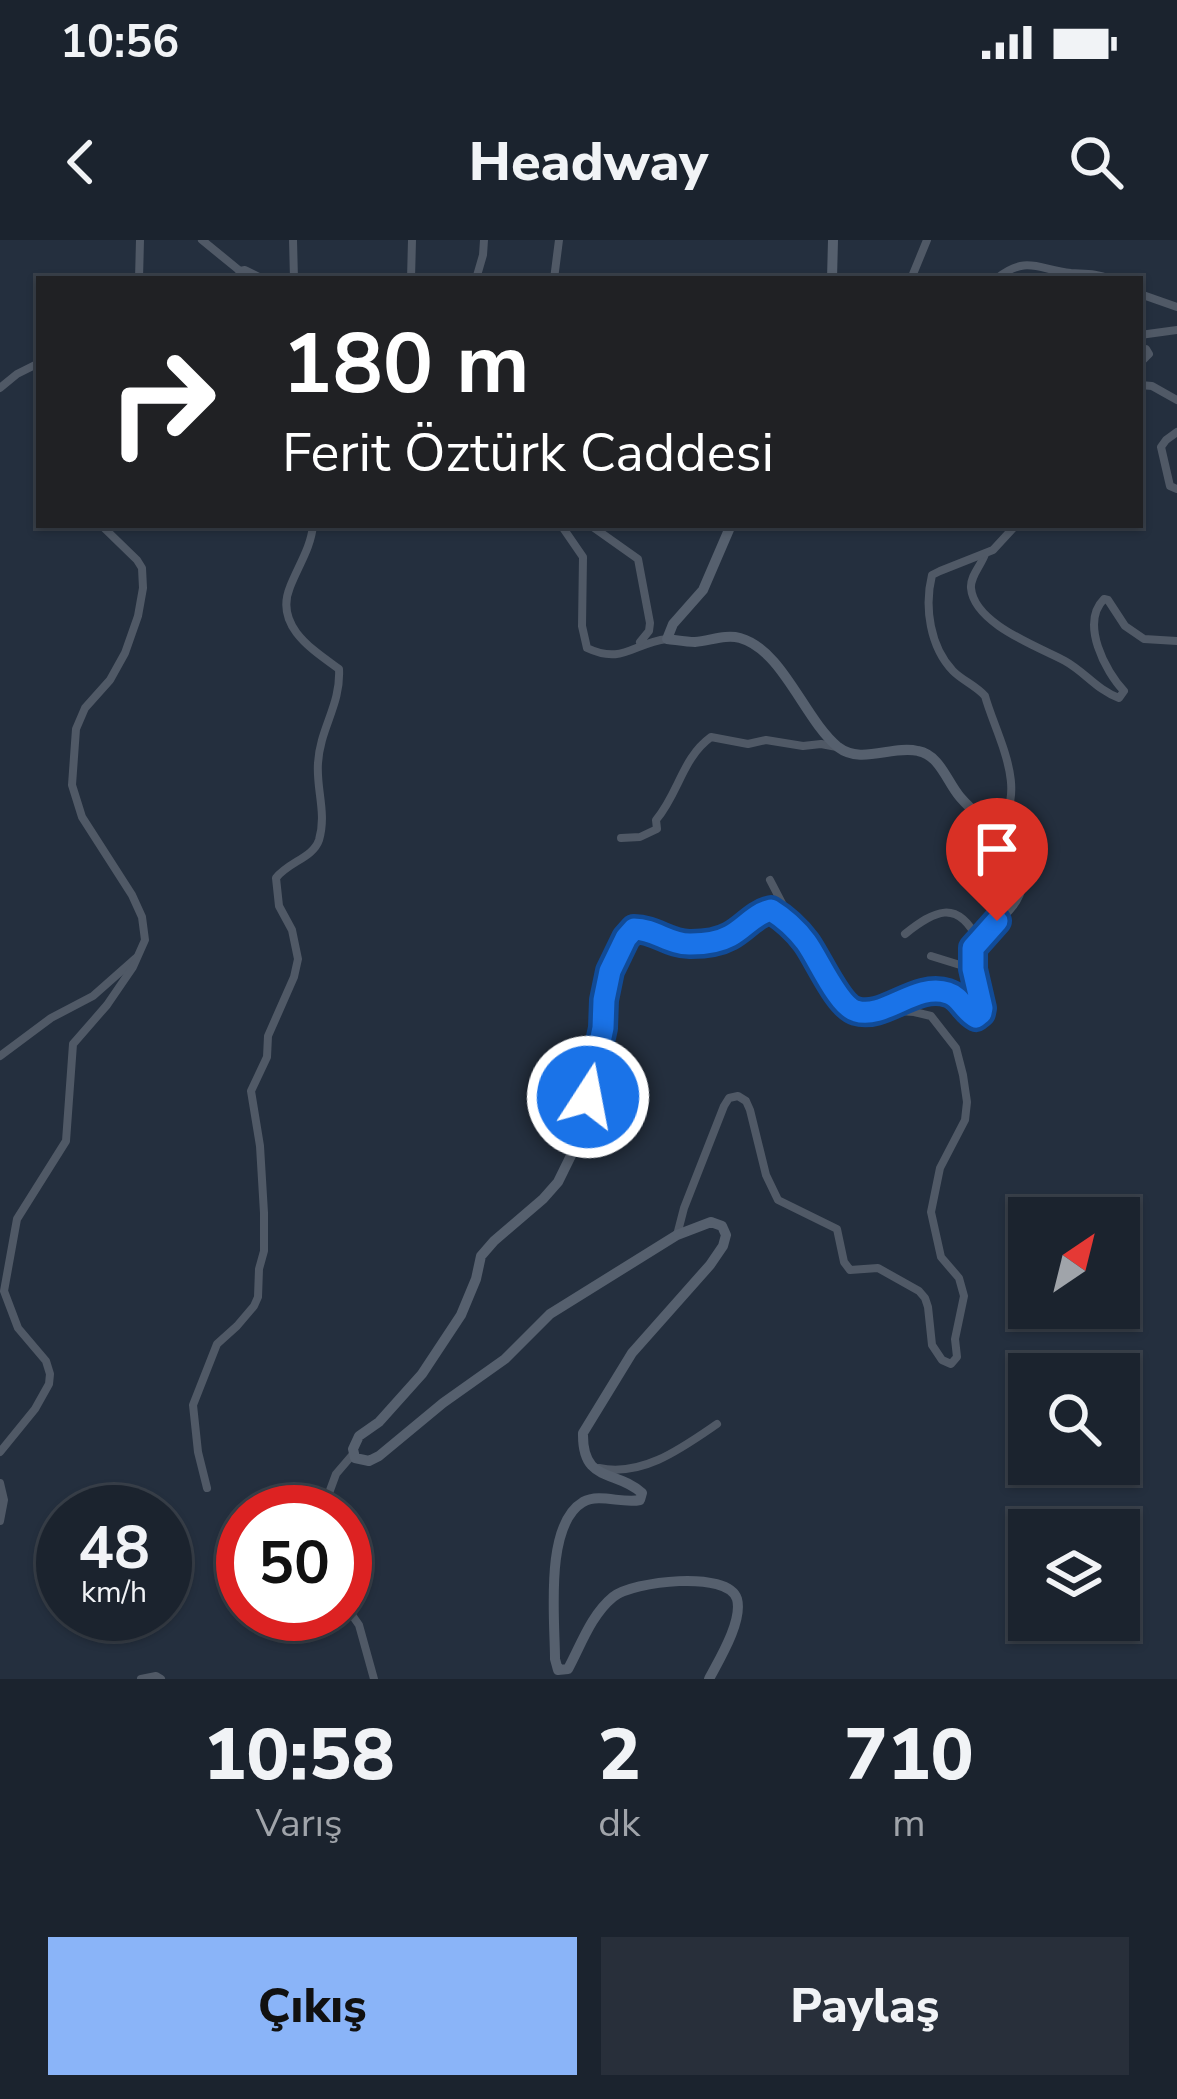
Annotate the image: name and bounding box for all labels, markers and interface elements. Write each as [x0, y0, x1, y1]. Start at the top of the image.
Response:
text: 10:56 [60, 12, 179, 73]
text: Headway [469, 125, 708, 199]
icon: back [48, 129, 114, 195]
icon: search [1063, 129, 1129, 195]
text: 180 m [282, 307, 530, 422]
icon: right [84, 324, 240, 480]
text: Ferit Öztürk Caddesi [282, 416, 774, 490]
pin [946, 798, 1048, 921]
icon: arrive [964, 816, 1030, 882]
position arrow [525, 1034, 651, 1160]
north arrow [1008, 1197, 1140, 1329]
map controls [1008, 1197, 1140, 1641]
button: search [1008, 1353, 1140, 1485]
speed limit sign: 50 [216, 1485, 372, 1641]
text: 48 [78, 1507, 150, 1589]
button: layers [1008, 1509, 1140, 1641]
text: km/h [81, 1572, 147, 1613]
text: 10:58 [203, 1706, 395, 1804]
text: 2 [598, 1706, 641, 1804]
text: 710 [844, 1706, 974, 1804]
text: Varış [255, 1797, 342, 1850]
text: dk [598, 1797, 641, 1850]
text: m [892, 1797, 926, 1850]
button: Çıkış [48, 1937, 577, 2075]
button: Paylaş [601, 1937, 1129, 2075]

